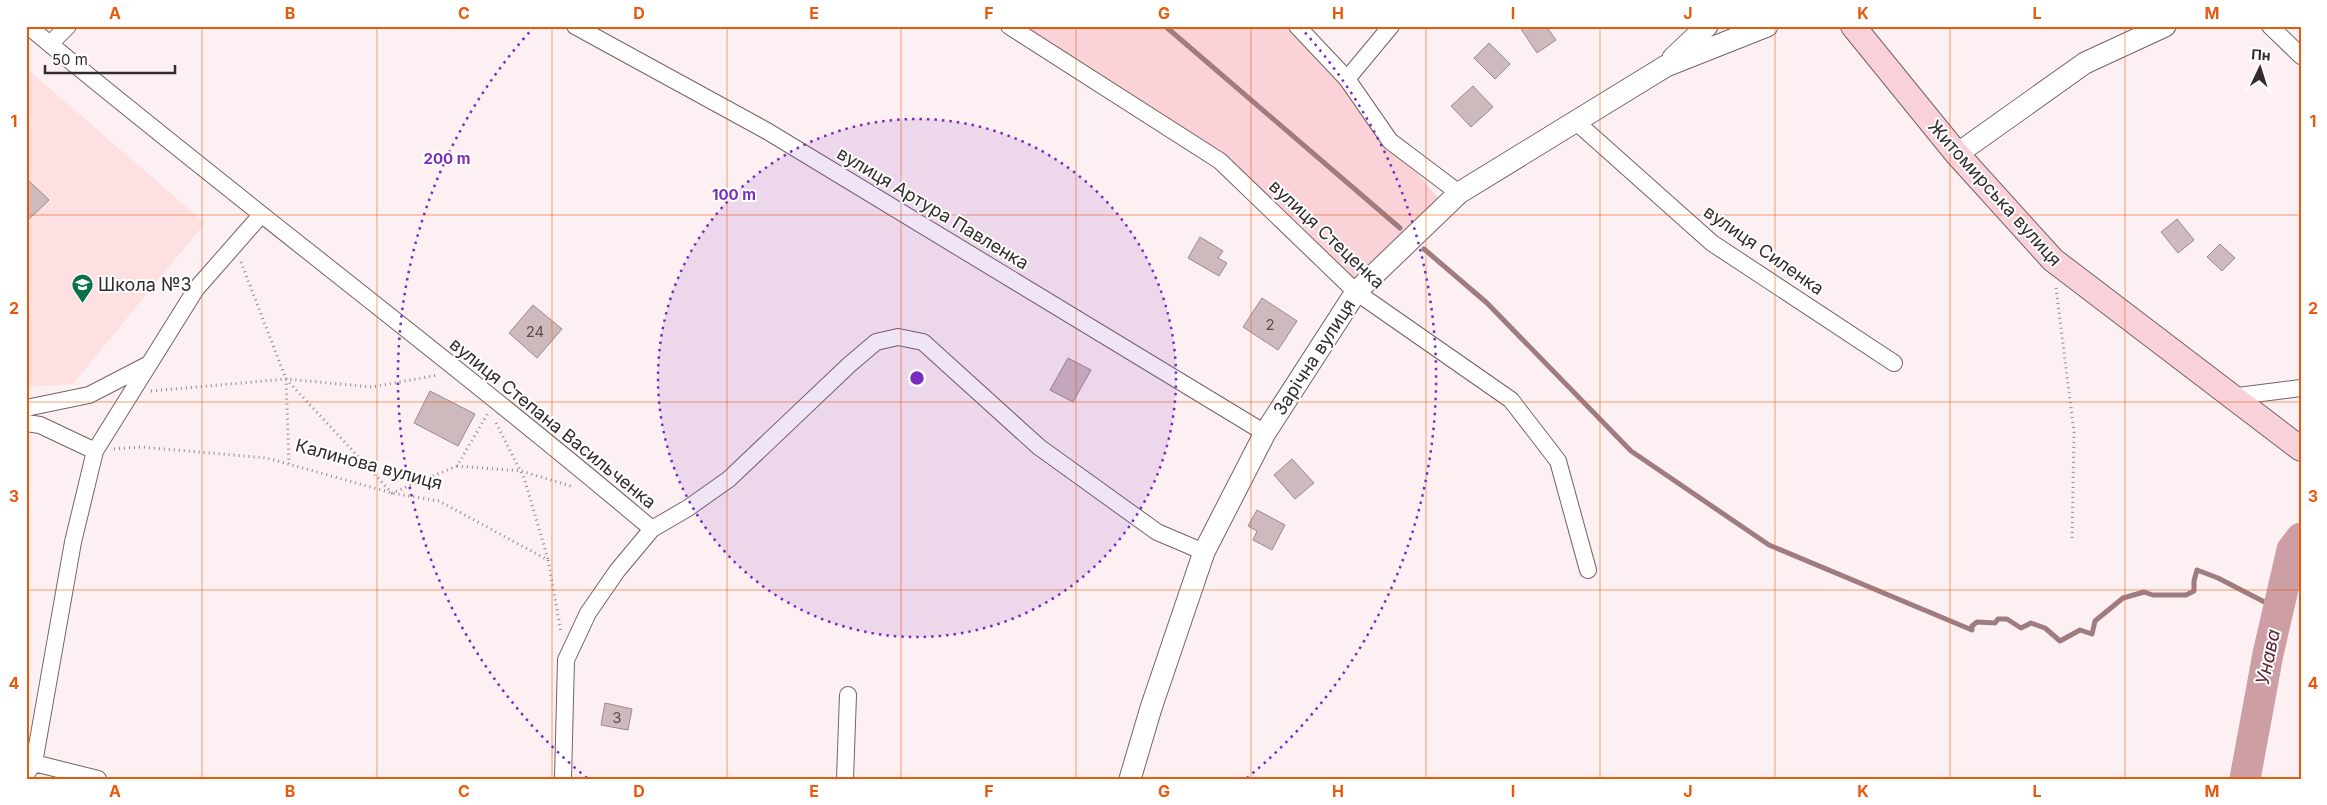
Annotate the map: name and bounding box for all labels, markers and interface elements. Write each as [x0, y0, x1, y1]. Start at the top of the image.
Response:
text: A [109, 3, 121, 23]
text: B [285, 3, 295, 23]
text: C [458, 3, 470, 23]
text: D [633, 3, 645, 23]
text: E [809, 3, 819, 23]
text: F [984, 3, 994, 23]
text: G [1158, 3, 1170, 23]
text: H [1332, 3, 1344, 23]
text: I [1511, 3, 1515, 23]
text: J [1683, 3, 1693, 23]
text: K [1857, 3, 1869, 23]
text: L [2032, 3, 2042, 23]
text: M [2205, 3, 2219, 23]
scale bar [45, 42, 175, 74]
north arrow [2234, 42, 2284, 92]
text: Пн [2251, 45, 2271, 64]
text: 50 m [52, 50, 88, 69]
text: 1 [11, 111, 17, 131]
text: 1 [2310, 111, 2316, 131]
street label: Житомирська вулиця [1924, 116, 2066, 270]
street label: вулиця Артура Павленка [833, 142, 1033, 274]
text: 200 m [424, 149, 470, 168]
street label: вулиця Стеценка [1265, 175, 1389, 293]
text: 100 m [712, 185, 756, 204]
street label: вулиця Силенка [1700, 201, 1828, 299]
school or university icon: Школа №3 [70, 272, 94, 303]
place label: Школа №3 [98, 274, 192, 295]
street label: Зарічна вулиця [1269, 295, 1359, 419]
text: 2 [9, 298, 19, 318]
text: 2 [2308, 298, 2318, 318]
house number: 2 [1265, 315, 1275, 334]
house number: 24 [526, 322, 544, 341]
street label: вулиця Степана Васильченка [446, 333, 660, 513]
centre of rings [908, 369, 926, 387]
street label: Калинова вулиця [293, 434, 445, 494]
text: 3 [9, 486, 19, 506]
text: 3 [2308, 486, 2318, 506]
water label: Унава [2251, 627, 2285, 687]
text: 4 [9, 673, 20, 693]
text: 4 [2308, 673, 2319, 693]
house number: 3 [612, 708, 622, 727]
text: A [109, 781, 121, 801]
text: B [285, 781, 295, 801]
text: C [458, 781, 470, 801]
text: D [633, 781, 645, 801]
text: E [809, 781, 819, 801]
text: F [984, 781, 994, 801]
text: G [1158, 781, 1170, 801]
text: H [1332, 781, 1344, 801]
text: I [1511, 781, 1515, 801]
text: J [1683, 781, 1693, 801]
text: K [1857, 781, 1869, 801]
text: L [2032, 781, 2042, 801]
text: M [2205, 781, 2219, 801]

